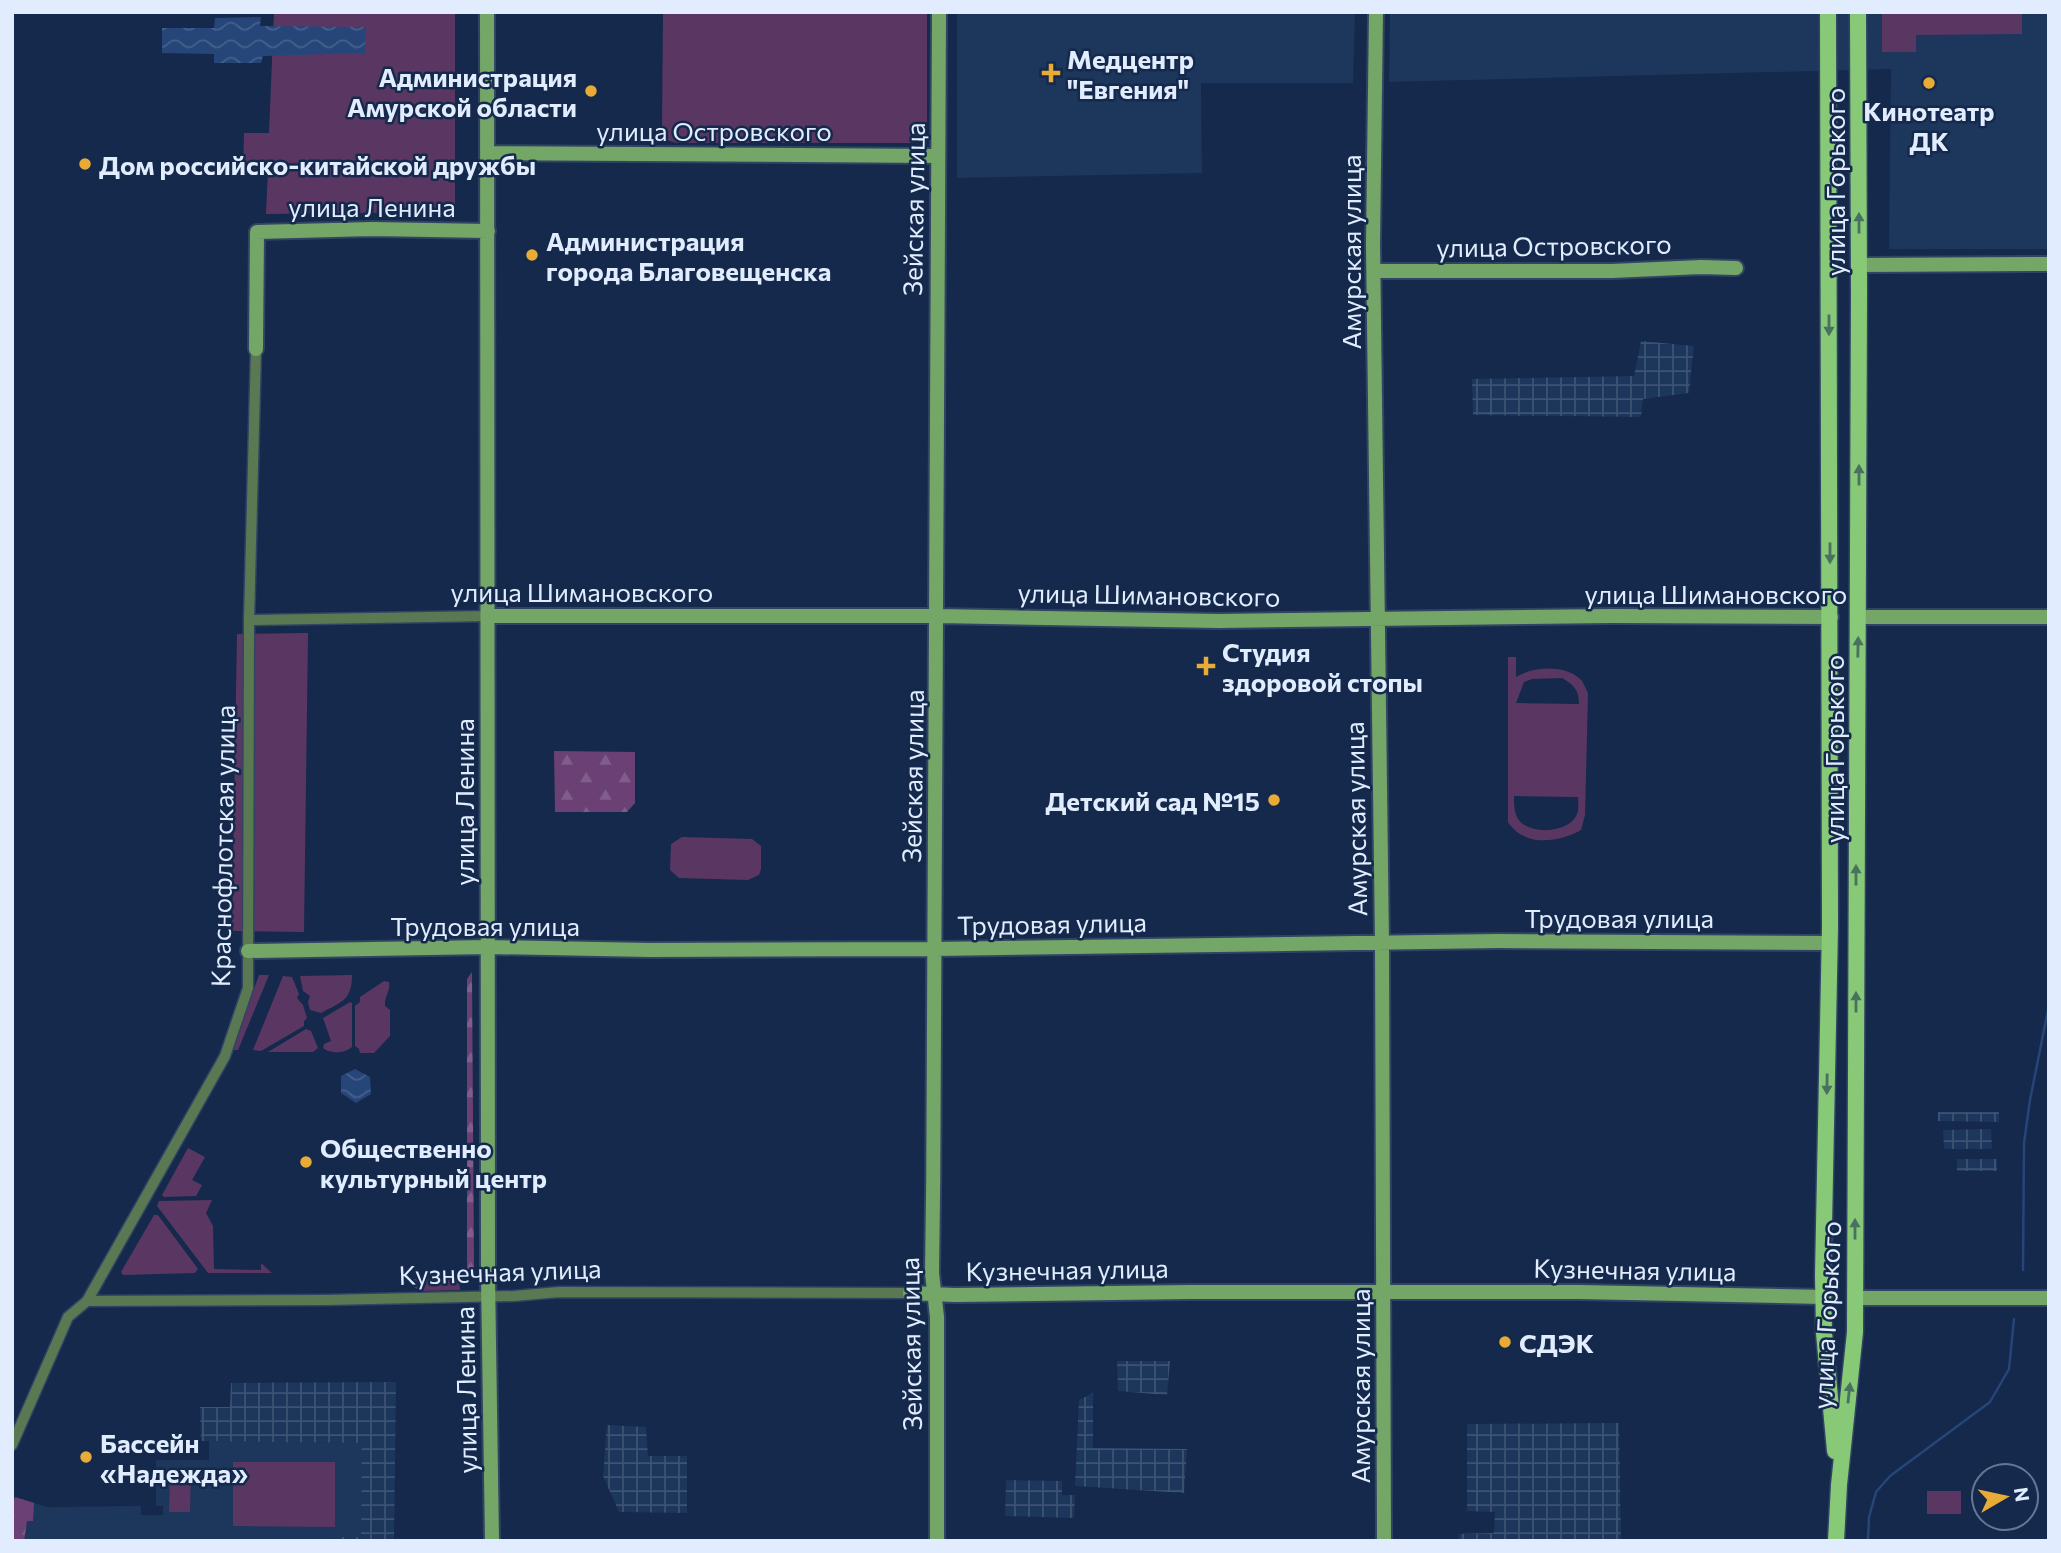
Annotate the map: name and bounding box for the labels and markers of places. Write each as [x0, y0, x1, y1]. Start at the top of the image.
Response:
place label: Медцентр "Евгения" [1067, 43, 1194, 104]
place label: Администрация Амурской области [347, 61, 577, 122]
marker: Медцентр "Евгения" [1041, 63, 1061, 83]
marker: Кинотеатр ДК [1921, 75, 1937, 91]
marker: Администрация Амурской области [583, 83, 599, 99]
place label: Кинотеатр ДК [1863, 95, 1995, 156]
place label: Дом российско-китайской дружбы [99, 149, 536, 180]
marker: Дом российско-китайской дружбы [77, 156, 93, 172]
place label: Администрация города Благовещенска [546, 225, 831, 286]
marker: Администрация города Благовещенска [524, 247, 540, 263]
place label: Студия здоровой стопы [1222, 636, 1423, 697]
marker: Студия здоровой стопы [1196, 656, 1216, 676]
place label: Детский сад №15 [1045, 785, 1260, 816]
marker: Детский сад №15 [1266, 792, 1282, 808]
place label: Общественно культурный центр [320, 1132, 547, 1193]
marker: Общественно культурный центр [298, 1154, 314, 1170]
place label: СДЭК [1519, 1327, 1594, 1358]
marker: СДЭК [1497, 1334, 1513, 1350]
place label: Бассейн «Надежда» [100, 1427, 248, 1488]
marker: Бассейн «Надежда» [78, 1449, 94, 1465]

